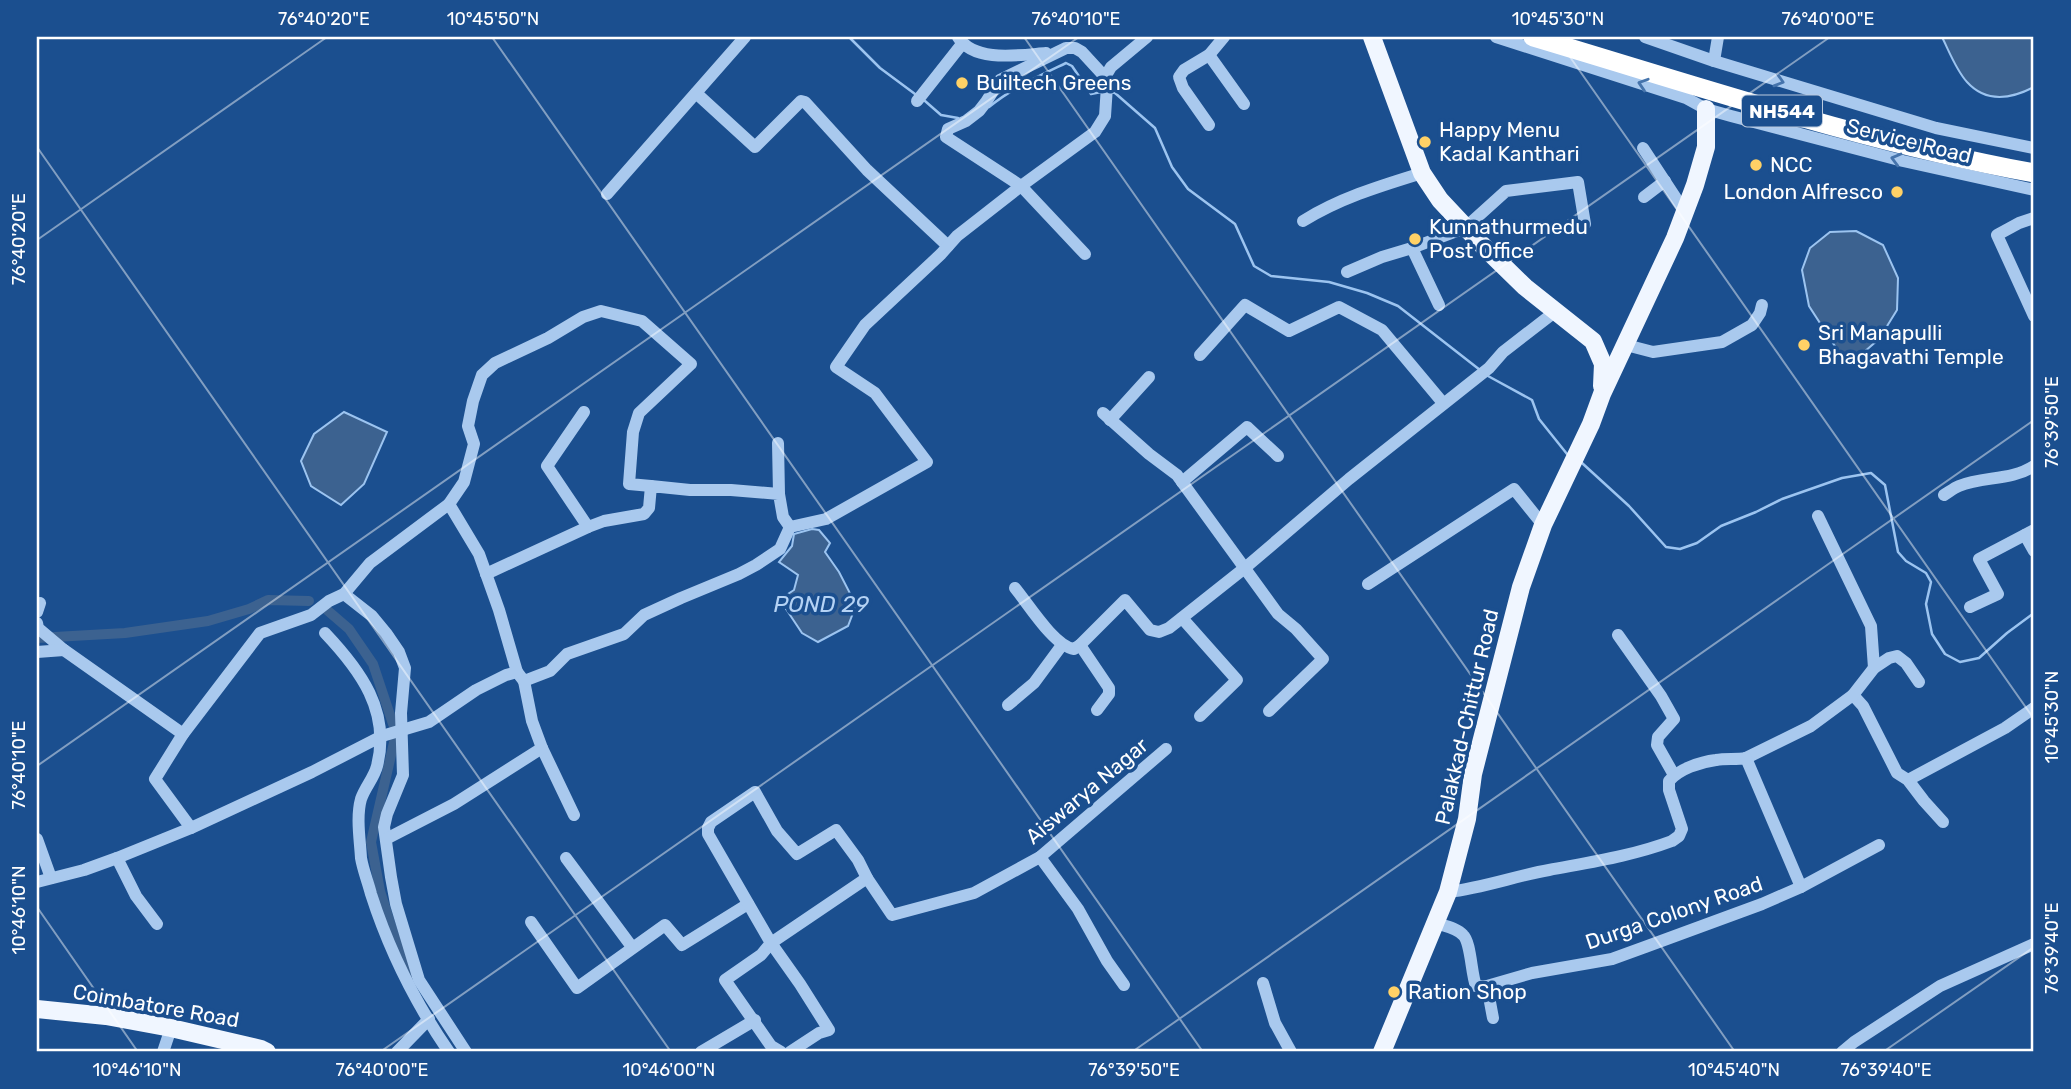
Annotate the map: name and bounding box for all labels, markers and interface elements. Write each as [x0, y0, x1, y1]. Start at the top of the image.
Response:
text: 76°40'20"E [278, 8, 370, 30]
text: 10°45'50"N [447, 8, 539, 30]
text: 76°40'10"E [1031, 8, 1121, 30]
text: 10°45'30"N [1512, 8, 1604, 30]
text: 76°40'00"E [1782, 8, 1874, 30]
place label: Builtech Greens [976, 70, 1131, 95]
one-way arrow [1773, 72, 1785, 87]
marker: Builtech Greens [954, 75, 970, 91]
one-way arrow [1637, 78, 1649, 92]
road number: NH544 [1742, 96, 1822, 127]
street label: Service Road [1844, 113, 1974, 168]
place label: Happy Menu Kadal Kanthari [1439, 117, 1580, 166]
marker: Happy Menu Kadal Kanthari [1417, 134, 1433, 150]
place label: NCC [1770, 152, 1813, 177]
one-way arrow [1890, 153, 1902, 167]
marker: NCC [1748, 157, 1764, 173]
place label: London Alfresco [1724, 179, 1883, 204]
marker: London Alfresco [1889, 184, 1905, 200]
text: 76°40'20"E [8, 193, 30, 285]
place label: Kunnathurmedu Post Office [1429, 214, 1588, 263]
marker: Kunnathurmedu Post Office [1407, 231, 1423, 247]
place label: Sri Manapulli Bhagavathi Temple [1818, 320, 2004, 369]
marker: Sri Manapulli Bhagavathi Temple [1796, 337, 1812, 353]
text: 76°39'50"E [2041, 376, 2063, 468]
water label: POND 29 [773, 590, 869, 618]
street label: Palakkad-Chittur Road [1430, 607, 1504, 827]
text: 10°45'30"N [2041, 671, 2063, 763]
text: 76°40'10"E [8, 720, 30, 810]
street label: Aiswarya Nagar [1020, 732, 1153, 849]
text: 10°46'10"N [8, 865, 30, 955]
street label: Durga Colony Road [1582, 870, 1766, 955]
text: 76°39'40"E [2041, 902, 2063, 994]
street label: Coimbatore Road [71, 979, 241, 1032]
place label: Ration Shop [1408, 979, 1527, 1004]
marker: Ration Shop [1386, 984, 1402, 1000]
text: 10°46'10"N [92, 1059, 182, 1081]
text: 76°40'00"E [336, 1059, 428, 1081]
text: 10°46'00"N [623, 1059, 715, 1081]
text: 76°39'50"E [1088, 1059, 1180, 1081]
text: 10°45'40"N [1688, 1059, 1780, 1081]
text: 76°39'40"E [1840, 1059, 1932, 1081]

